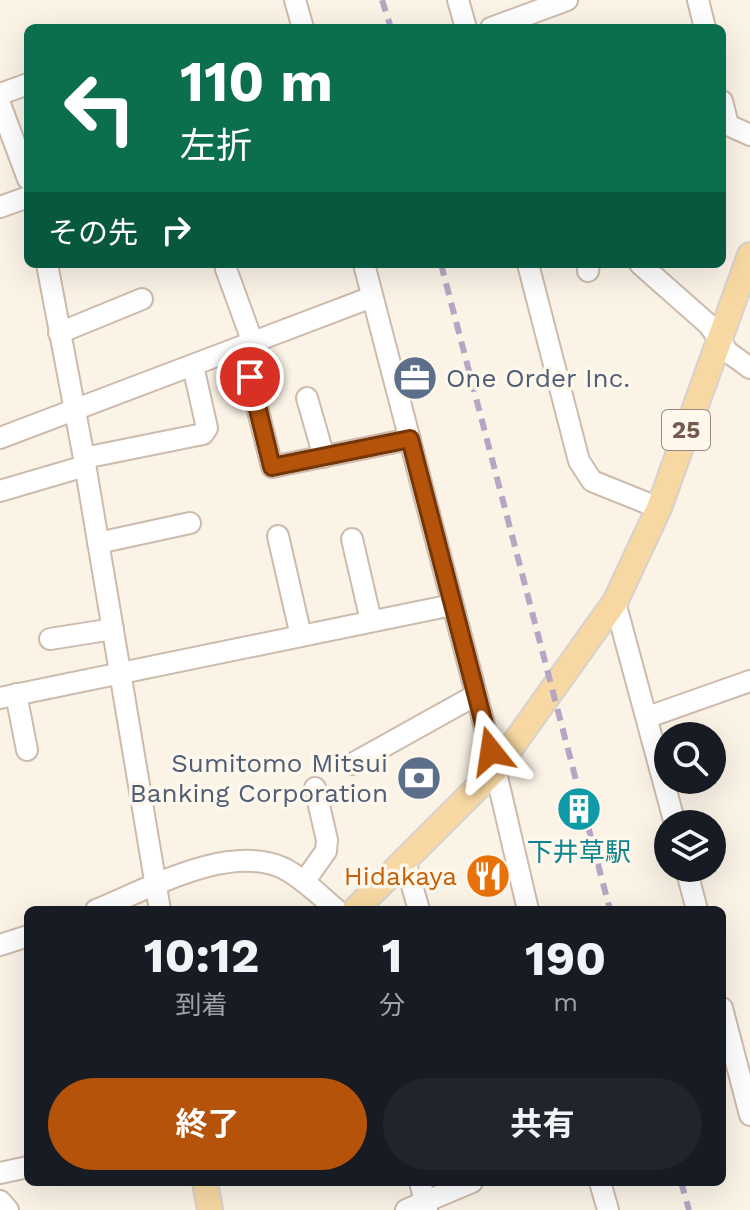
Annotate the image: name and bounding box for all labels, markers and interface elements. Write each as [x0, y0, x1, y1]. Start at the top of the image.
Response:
text: 110 m [180, 49, 333, 115]
icon: left [48, 56, 152, 160]
text: 左折 [180, 125, 252, 167]
icon: right [154, 208, 198, 252]
text: その先 [48, 215, 138, 250]
pin [216, 343, 284, 411]
office icon: One Order Inc. [391, 354, 439, 402]
icon: arrive [228, 355, 272, 399]
place label: One Order Inc. [446, 363, 630, 393]
road number: 25 [662, 410, 710, 450]
position arrow [449, 709, 533, 793]
map controls [654, 722, 726, 882]
button: search [654, 722, 726, 794]
place label: Sumitomo Mitsui Banking Corporation [130, 748, 388, 808]
bank icon: Sumitomo Mitsui Banking Corporation [395, 754, 443, 802]
building icon: 下井草駅 [555, 785, 603, 833]
button: layers [654, 810, 726, 882]
place label: 下井草駅 [527, 837, 631, 867]
restaurant icon: Hidakaya [464, 852, 512, 900]
place label: Hidakaya [344, 861, 457, 891]
text: 10:12 [144, 927, 259, 984]
text: 1 [382, 927, 402, 984]
text: 190 [525, 930, 606, 987]
text: m [553, 987, 578, 1017]
text: 到着 [176, 990, 228, 1020]
text: 分 [379, 990, 405, 1020]
button: 終了 [48, 1078, 367, 1170]
button: 共有 [383, 1078, 702, 1170]

